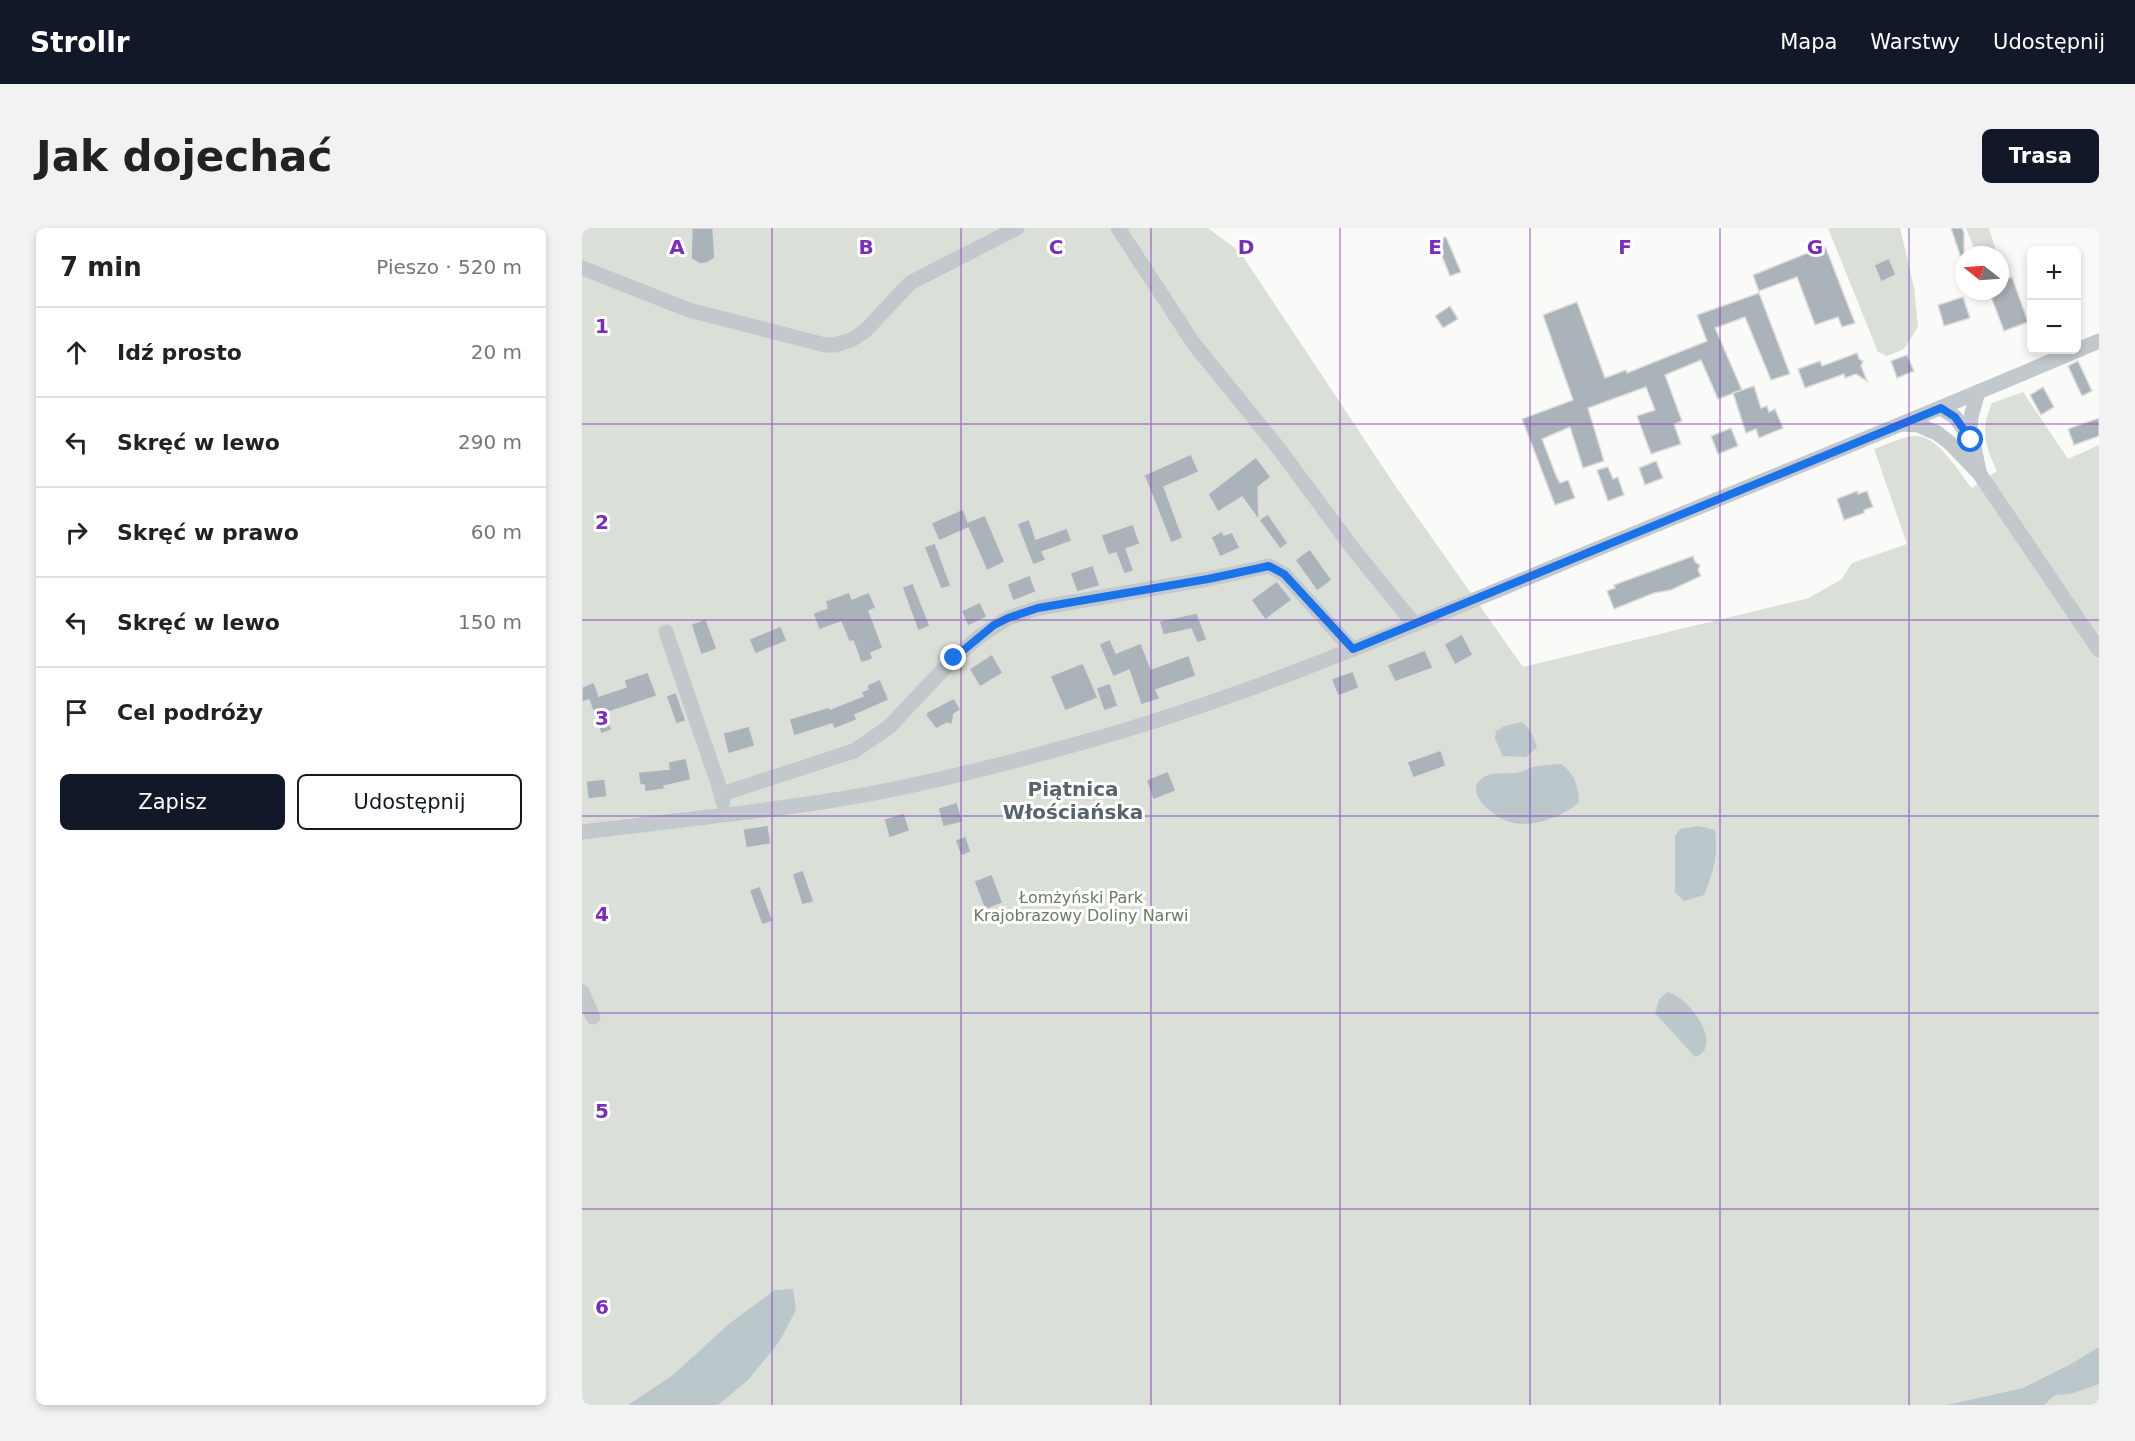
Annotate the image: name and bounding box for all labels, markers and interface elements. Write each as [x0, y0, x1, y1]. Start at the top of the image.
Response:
text: Strollr [30, 26, 130, 59]
text: Mapa [1780, 30, 1837, 54]
text: Warstwy [1870, 30, 1960, 54]
text: Udostępnij [1993, 30, 2105, 54]
button: Trasa [1982, 129, 2099, 183]
text: Jak dojechać [36, 132, 332, 181]
text: A [669, 235, 685, 259]
text: B [858, 235, 874, 259]
text: C [1049, 235, 1063, 259]
text: D [1238, 235, 1254, 259]
text: E [1428, 235, 1442, 259]
text: F [1618, 235, 1632, 259]
text: G [1807, 235, 1823, 259]
north arrow [1955, 246, 2009, 300]
map controls [2027, 246, 2081, 354]
button: + [2027, 246, 2081, 300]
text: 7 min [60, 252, 142, 282]
text: Pieszo · 520 m [376, 255, 522, 279]
button: − [2027, 300, 2081, 354]
text: 1 [595, 314, 609, 338]
icon: ahead [60, 336, 93, 369]
text: Idź prosto [117, 340, 242, 365]
text: 20 m [471, 340, 522, 364]
icon: left [60, 426, 93, 459]
route start [1957, 426, 1983, 452]
text: Skręć w lewo [117, 430, 280, 455]
text: 290 m [458, 430, 522, 454]
text: 2 [595, 510, 609, 534]
icon: right [60, 516, 93, 549]
text: Skręć w prawo [117, 520, 299, 545]
text: 60 m [471, 520, 522, 544]
icon: left [60, 606, 93, 639]
text: Skręć w lewo [117, 610, 280, 635]
text: 150 m [458, 610, 522, 634]
route end [940, 644, 966, 670]
icon: arrive [60, 696, 93, 729]
text: Cel podróży [117, 700, 263, 725]
text: 3 [595, 706, 609, 730]
button: Zapisz [60, 774, 285, 830]
button: Udostępnij [297, 774, 522, 830]
district label: Piątnica Włościańska [1003, 777, 1143, 824]
park label: Łomżyński Park Krajobrazowy Doliny Narwi [973, 888, 1189, 925]
text: 4 [595, 902, 609, 926]
text: 5 [595, 1099, 609, 1123]
text: 6 [595, 1295, 609, 1319]

